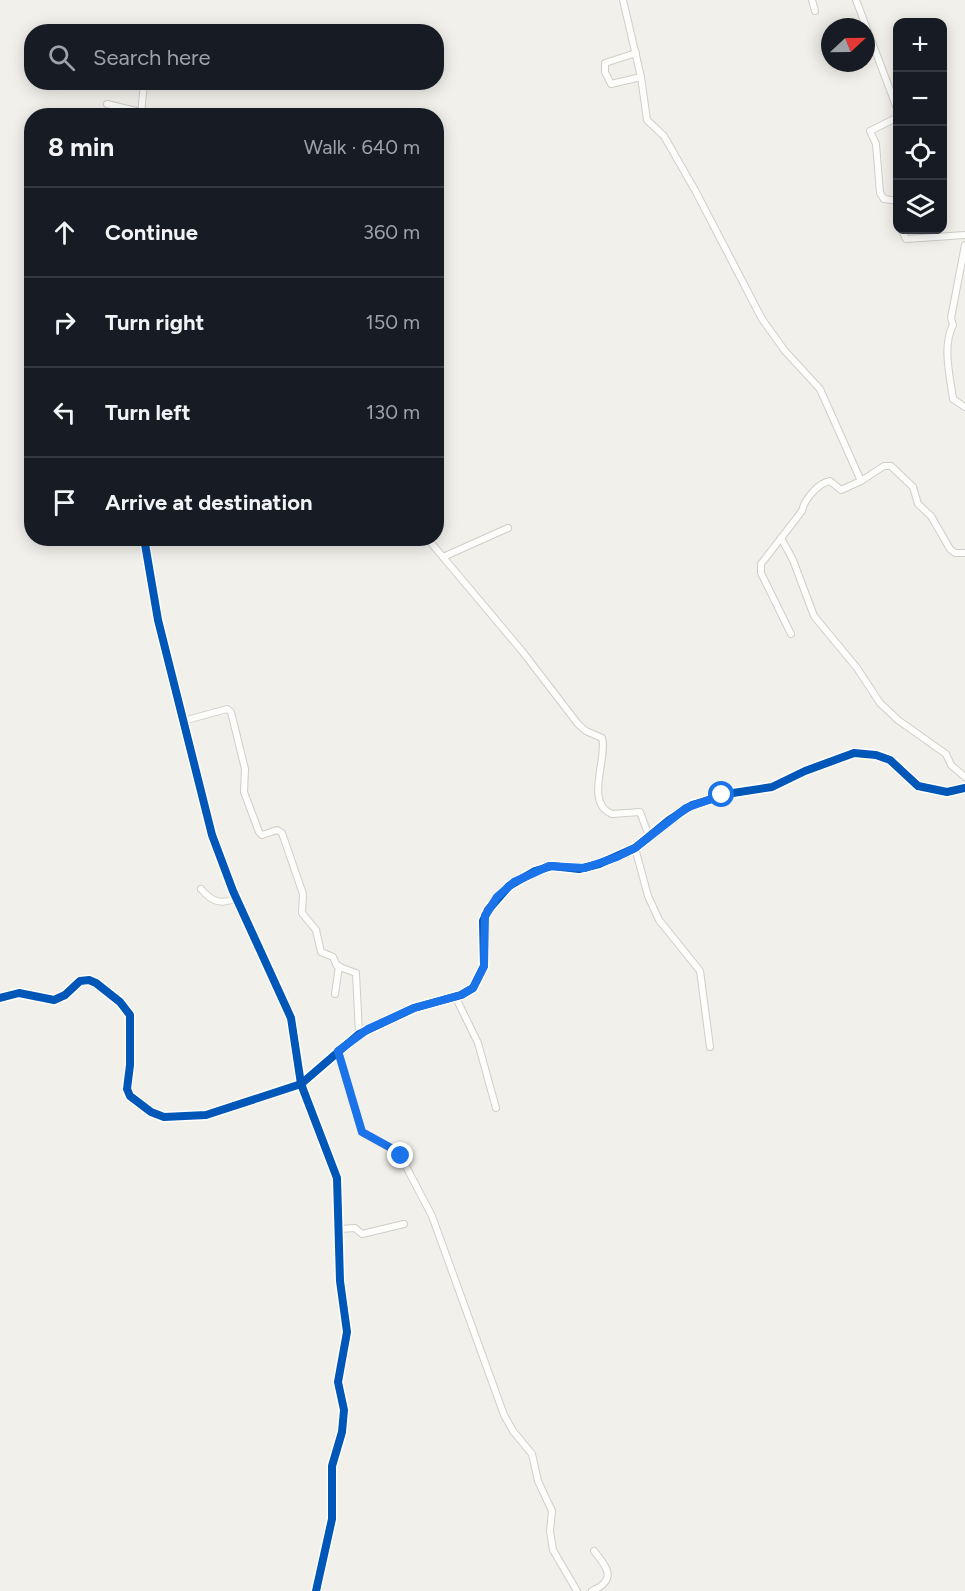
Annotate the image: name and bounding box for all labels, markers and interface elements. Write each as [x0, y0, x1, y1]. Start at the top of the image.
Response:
north arrow [821, 18, 875, 72]
map controls [893, 18, 947, 234]
button: + [893, 18, 947, 72]
search box [24, 24, 444, 90]
icon: search [45, 41, 78, 74]
text: Search here [93, 44, 211, 71]
button: − [893, 72, 947, 126]
button: locate [893, 126, 947, 180]
text: 8 min [48, 131, 114, 163]
text: Walk · 640 m [304, 135, 420, 159]
button: layers [893, 180, 947, 234]
icon: ahead [48, 216, 81, 249]
text: Continue [105, 219, 198, 246]
text: 360 m [363, 220, 420, 244]
icon: right [48, 306, 81, 339]
text: Turn right [105, 309, 204, 336]
text: 150 m [365, 310, 420, 334]
icon: left [48, 396, 81, 429]
text: Turn left [105, 399, 191, 426]
text: 130 m [366, 400, 420, 424]
icon: arrive [48, 486, 81, 519]
text: Arrive at destination [105, 489, 313, 516]
route start [708, 781, 734, 807]
route end [387, 1142, 413, 1168]

